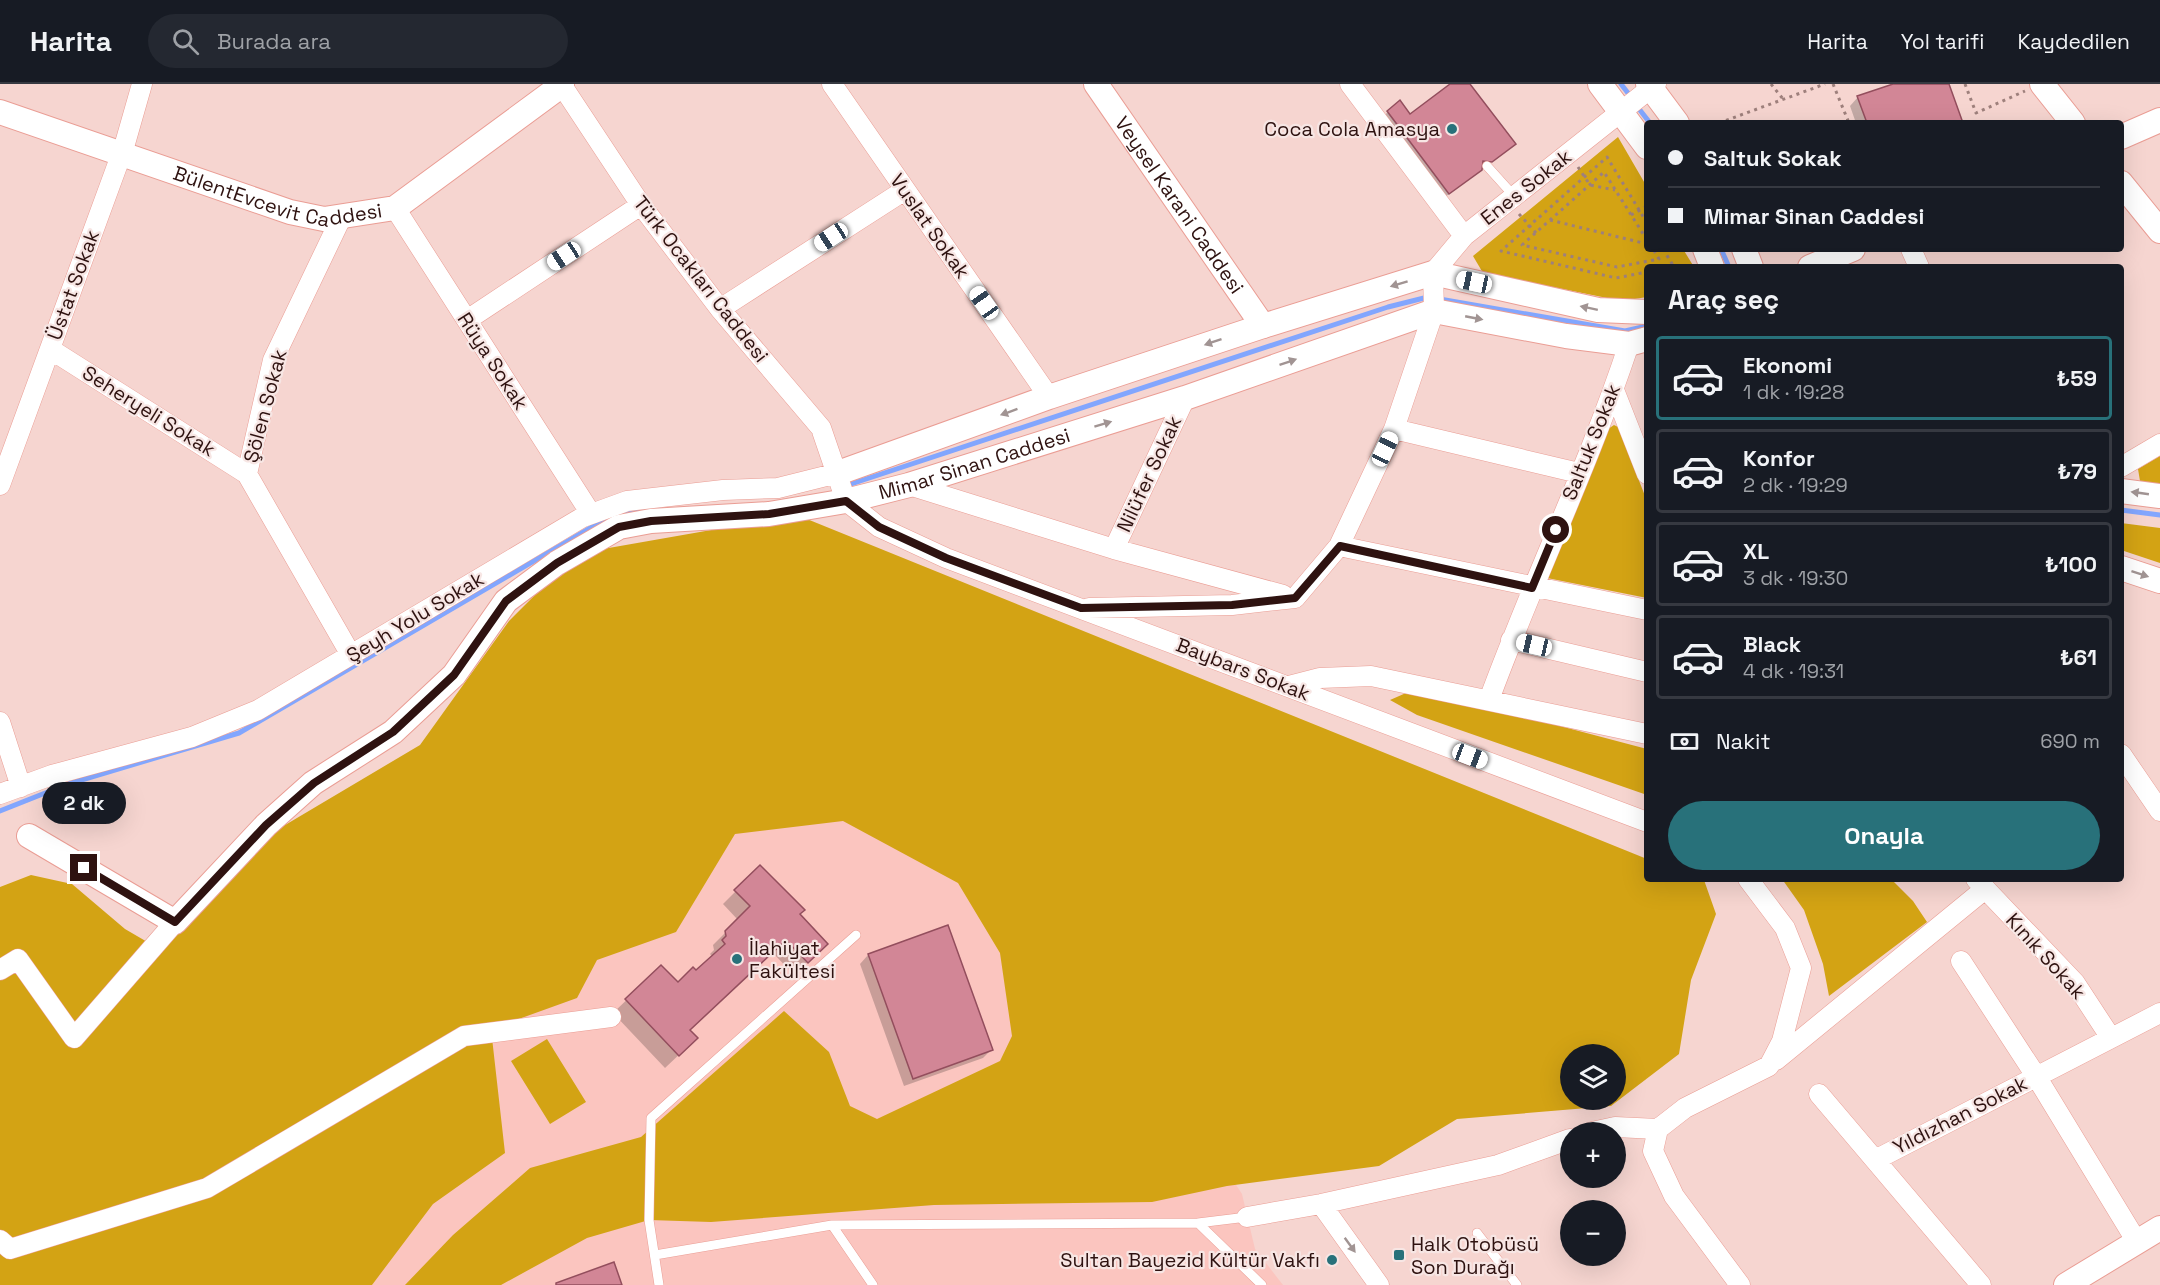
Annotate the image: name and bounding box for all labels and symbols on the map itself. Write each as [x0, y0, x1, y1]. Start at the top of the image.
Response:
street label: Veysel Karani Caddesi [1109, 111, 1250, 299]
place label: Coca Cola Amasya [1264, 116, 1440, 142]
marker: Coca Cola Amasya [1445, 122, 1459, 136]
street label: Enes Sokak [1475, 143, 1577, 231]
street label: BülentEvcevit Caddesi [170, 160, 384, 233]
street label: Vuslat Sokak [884, 168, 976, 284]
street label: Türk Ocakları Caddesi [628, 190, 774, 368]
car [811, 220, 851, 254]
street label: Üstat Sokak [41, 226, 105, 344]
car [544, 239, 584, 273]
car [1455, 269, 1493, 295]
one-way arrow [1390, 279, 1408, 289]
car [966, 283, 1002, 323]
one-way arrow [1579, 303, 1598, 312]
street label: Rüya Sokak [452, 307, 534, 415]
one-way arrow [1465, 314, 1484, 323]
one-way arrow [1204, 338, 1222, 348]
street label: Şölen Sokak [237, 346, 293, 465]
one-way arrow [1279, 357, 1297, 366]
street label: Seheryeli Sokak [78, 360, 221, 462]
street label: Saltuk Sokak [1556, 380, 1626, 504]
one-way arrow [1000, 407, 1018, 417]
street label: Nilüfer Sokak [1111, 411, 1187, 536]
one-way arrow [1094, 419, 1112, 428]
street label: Mimar Sinan Caddesi [876, 422, 1073, 505]
car [1369, 429, 1401, 469]
one-way arrow [2131, 489, 2150, 498]
route start [1542, 516, 1569, 543]
street label: Şeyh Yolu Sokak [341, 566, 489, 668]
one-way arrow [2132, 570, 2150, 579]
street label: Baybars Sokak [1172, 632, 1314, 707]
car [1514, 632, 1554, 658]
car [1450, 741, 1490, 771]
callout: 2 dk [42, 781, 126, 823]
route end [70, 854, 97, 881]
street label: Kınık Sokak [2000, 907, 2092, 1005]
place label: İlahiyat Fakültesi [749, 935, 835, 984]
marker: İlahiyat Fakültesi [730, 952, 744, 966]
street label: Yıldızhan Sokak [1888, 1070, 2032, 1160]
place label: Halk Otobüsü Son Durağı [1411, 1231, 1539, 1280]
one-way arrow [1344, 1236, 1356, 1252]
place label: Sultan Bayezid Kültür Vakfı [1060, 1247, 1320, 1273]
marker: Halk Otobüsü Son Durağı [1392, 1248, 1406, 1262]
marker: Sultan Bayezid Kültür Vakfı [1325, 1253, 1339, 1267]

